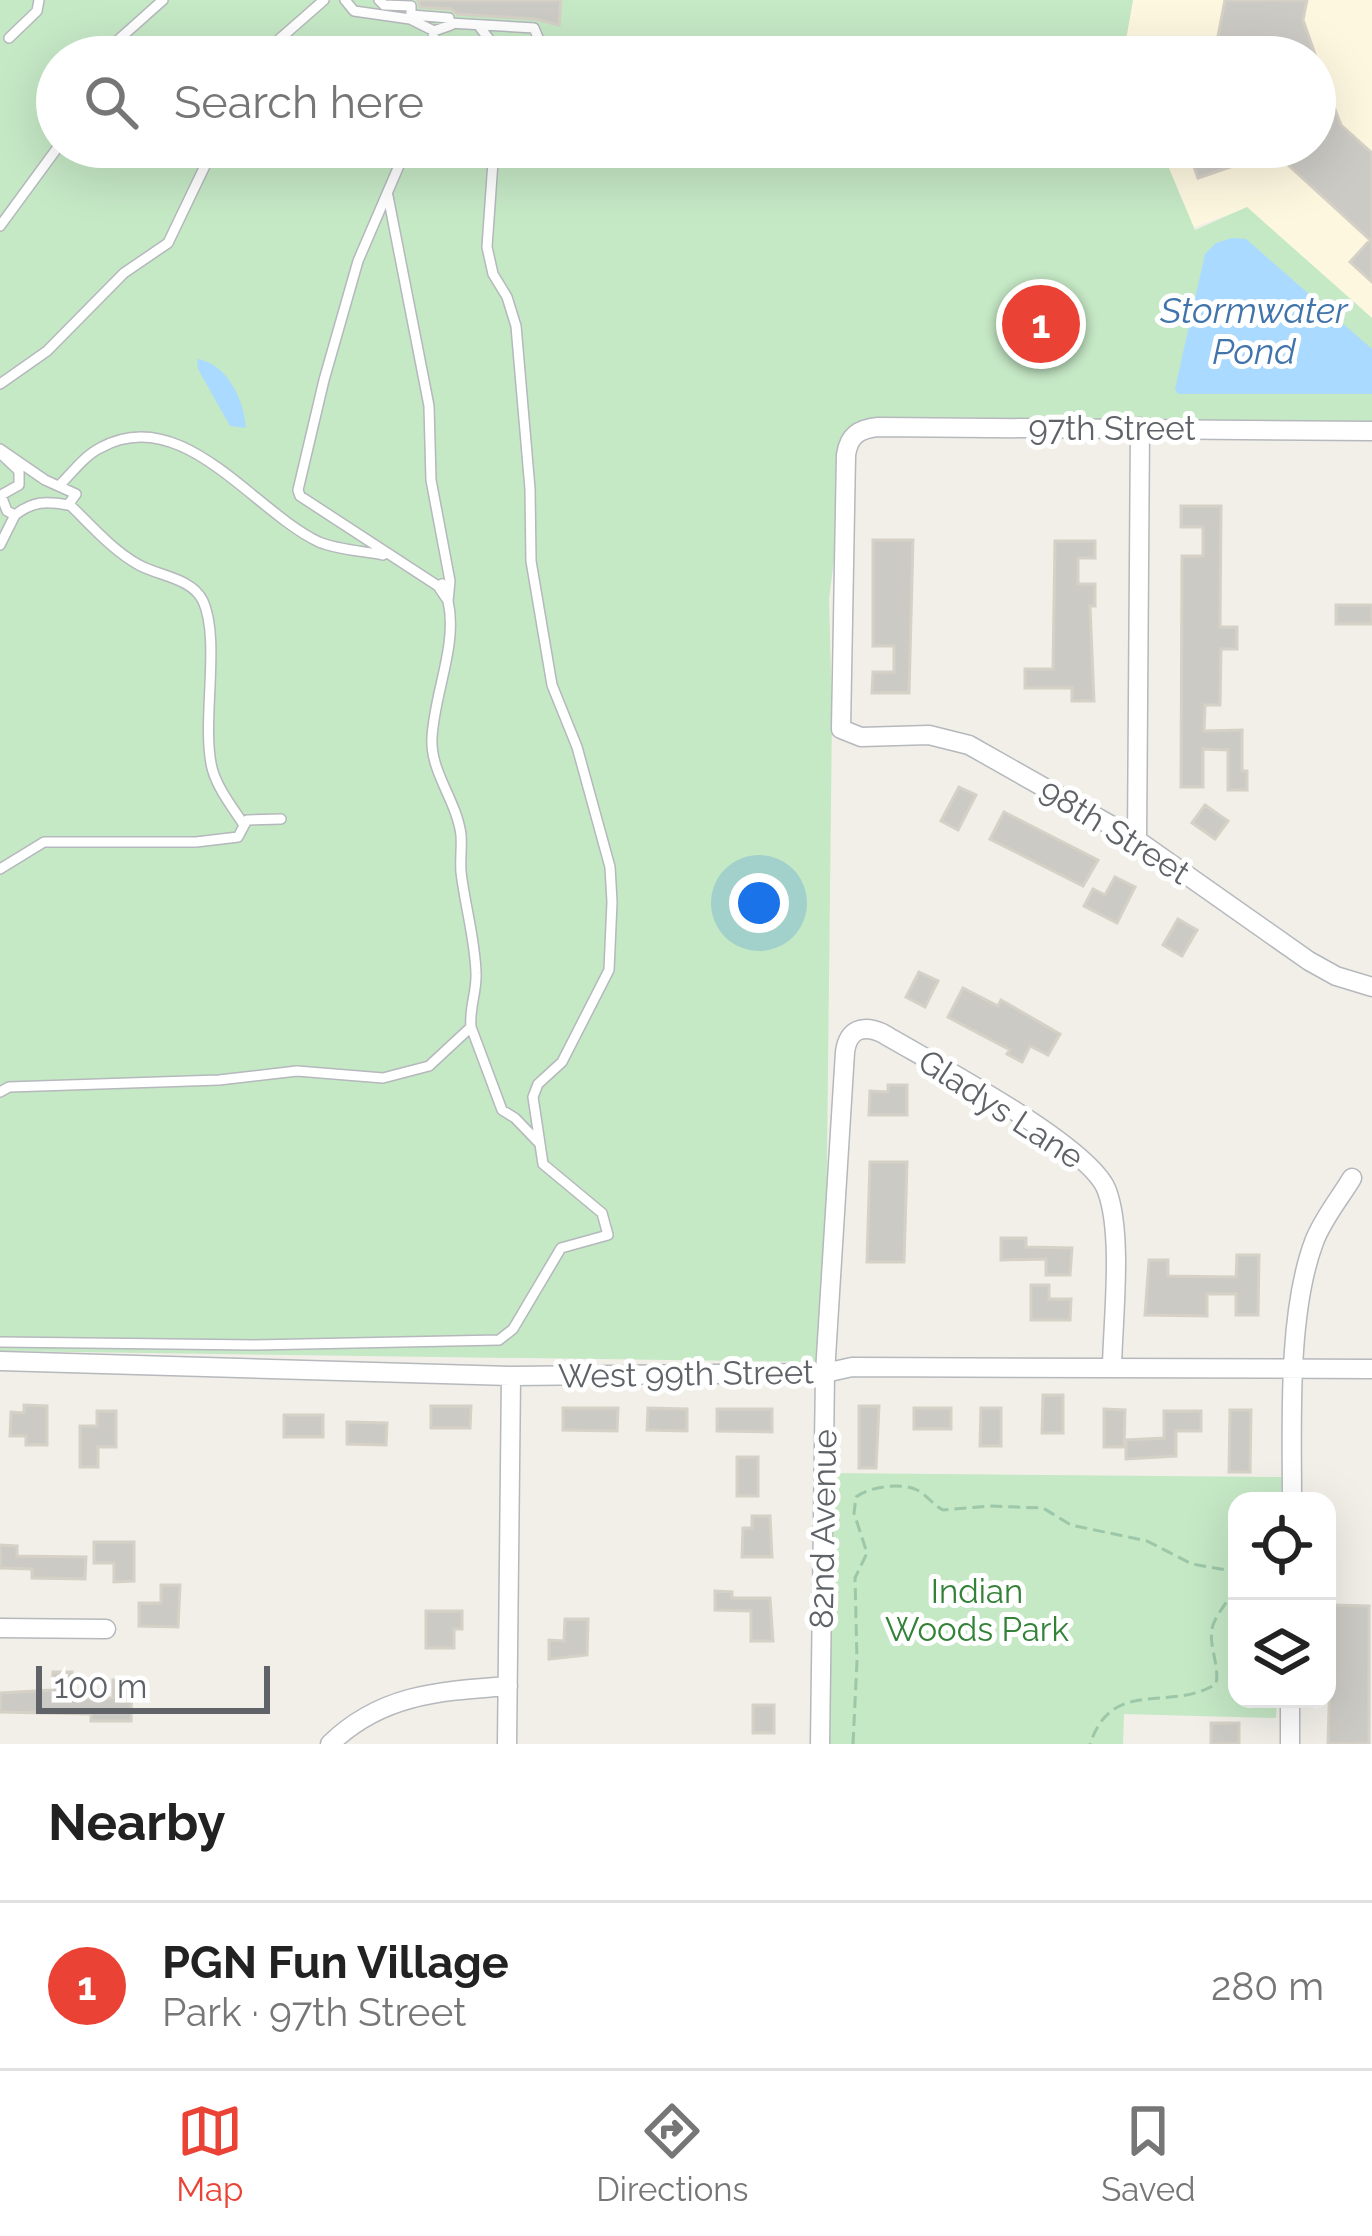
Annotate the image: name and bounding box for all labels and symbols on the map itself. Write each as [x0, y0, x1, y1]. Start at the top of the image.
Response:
pin: 1 [1002, 279, 1080, 369]
water label: Stormwater Pond [1159, 289, 1349, 372]
street label: 97th Street [1029, 409, 1195, 448]
street label: 98th Street [1033, 770, 1197, 892]
your location [729, 873, 789, 933]
street label: Gladys Lane [911, 1041, 1091, 1177]
street label: West 99th Street [558, 1352, 814, 1396]
street label: 82nd Avenue [802, 1429, 844, 1629]
park label: Indian Woods Park [885, 1572, 1069, 1649]
scale bar [36, 1660, 270, 1713]

